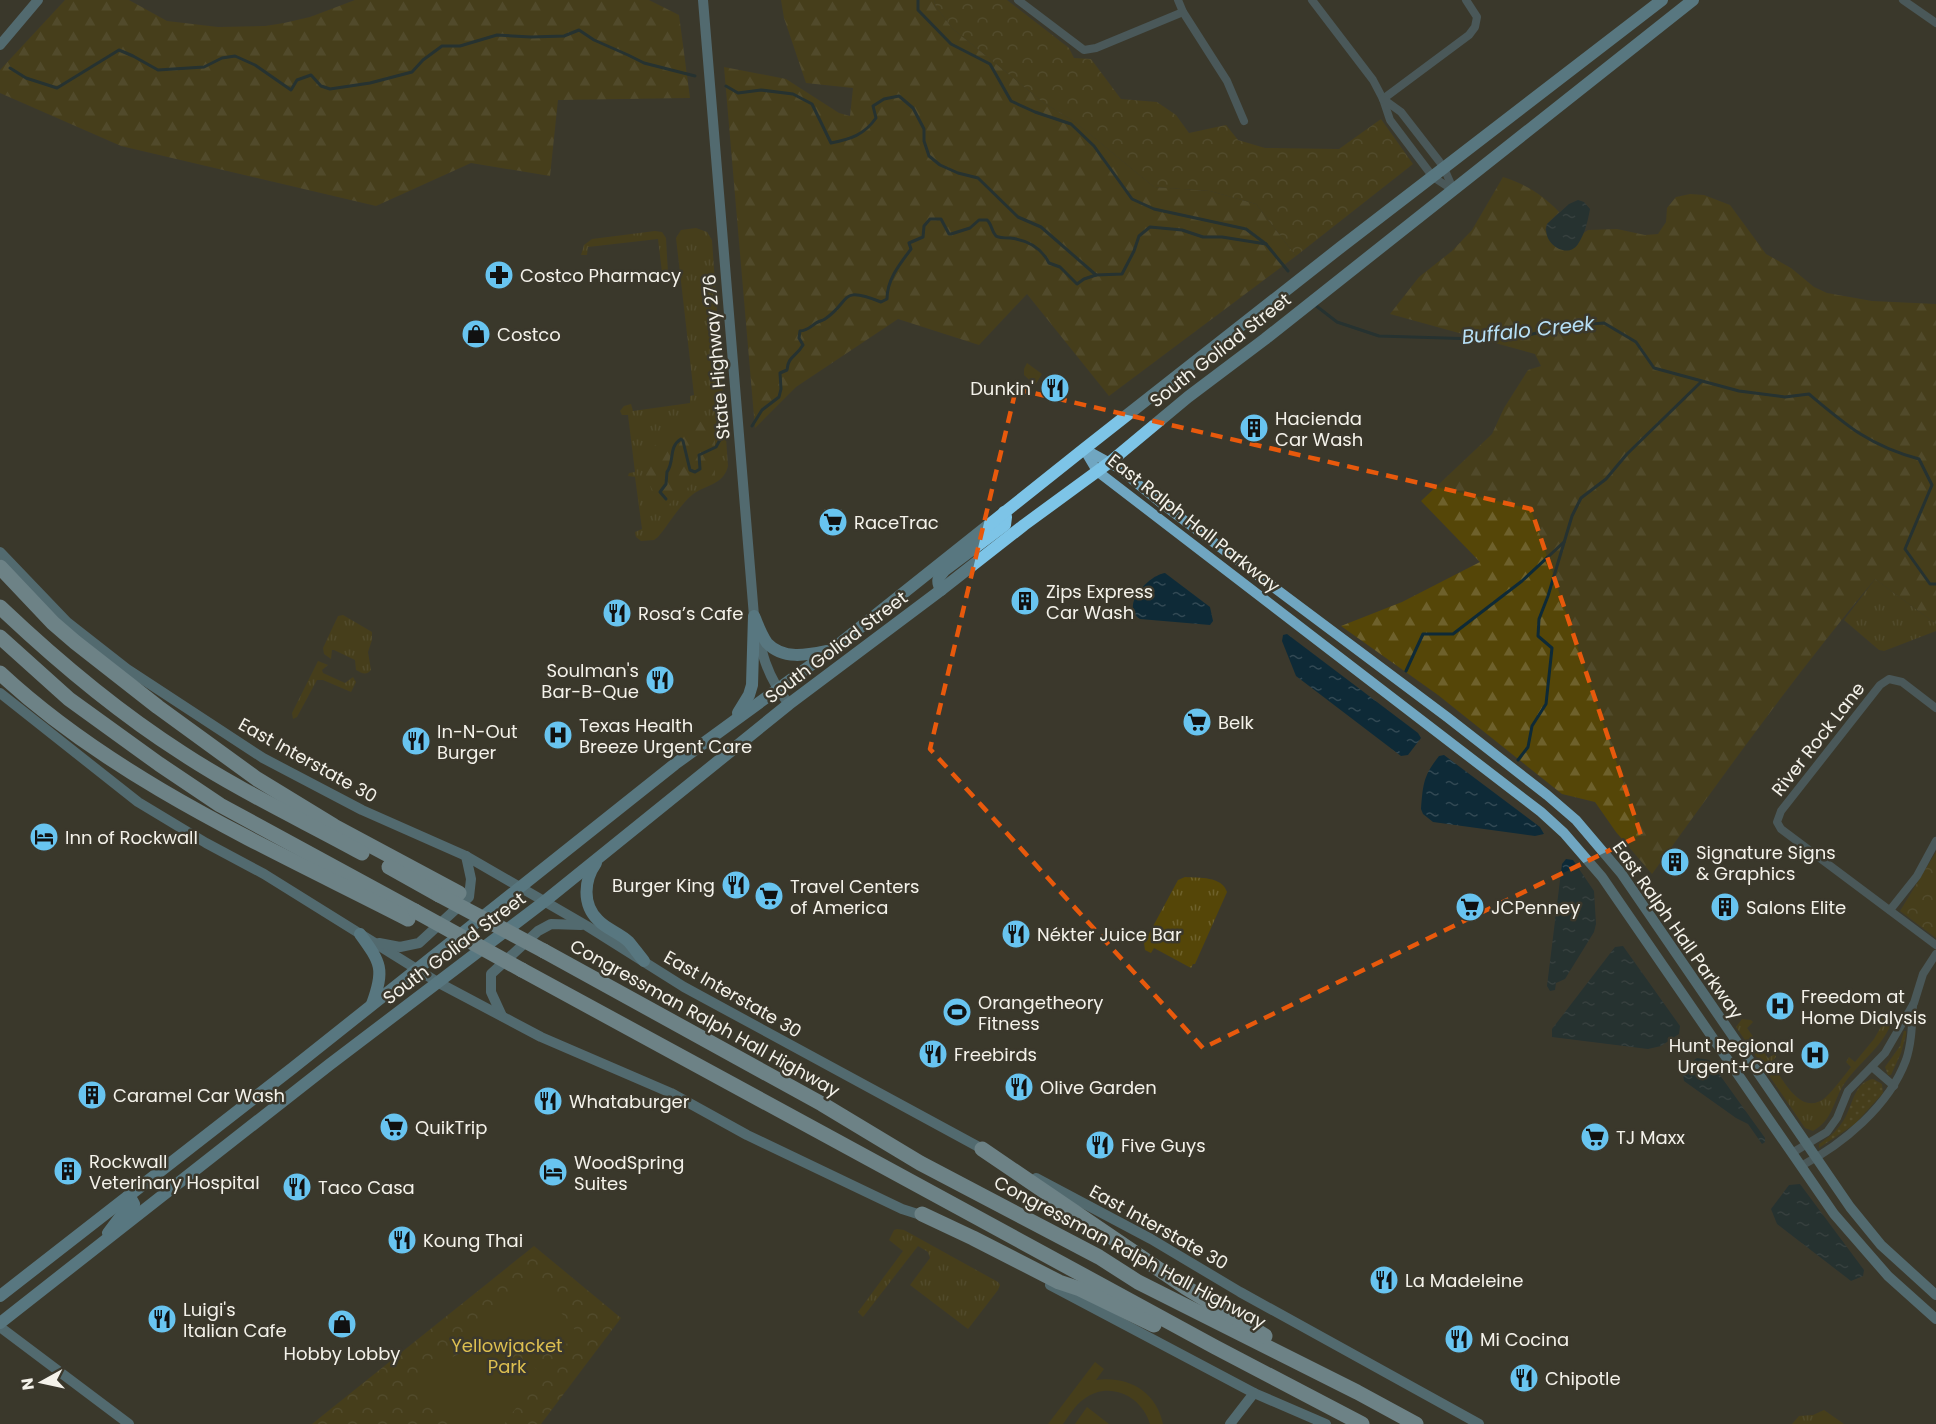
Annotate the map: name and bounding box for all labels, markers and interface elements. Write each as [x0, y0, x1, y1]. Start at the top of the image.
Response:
pharmacy icon: Costco Pharmacy [483, 259, 515, 291]
place label: Costco Pharmacy [520, 263, 681, 288]
street label: State Highway 276 [696, 273, 736, 441]
street label: South Goliad Street [1144, 287, 1296, 413]
water label: Buffalo Creek [1460, 309, 1597, 351]
shop icon: Costco [460, 318, 492, 350]
place label: Costco [497, 322, 561, 347]
restaurant icon: Dunkin' [1039, 372, 1071, 404]
place label: Dunkin' [970, 376, 1034, 401]
place label: Hacienda Car Wash [1275, 406, 1363, 452]
building icon: Hacienda Car Wash [1238, 412, 1270, 444]
street label: East Ralph Hall Parkway [1103, 448, 1285, 598]
supermarket icon: RaceTrac [817, 506, 849, 538]
place label: RaceTrac [854, 510, 939, 535]
place label: Zips Express Car Wash [1046, 579, 1153, 625]
street label: South Goliad Street [760, 585, 912, 709]
building icon: Zips Express Car Wash [1009, 585, 1041, 617]
restaurant icon: Rosa’s Cafe [601, 597, 633, 629]
place label: Rosa’s Cafe [638, 601, 743, 626]
place label: Soulman's Bar-B-Que [541, 658, 639, 704]
restaurant icon: Soulman's Bar-B-Que [644, 664, 676, 696]
street label: River Rock Lane [1766, 677, 1870, 801]
supermarket icon: Belk [1181, 706, 1213, 738]
place label: Belk [1218, 710, 1255, 735]
street label: East Interstate 30 [234, 711, 382, 809]
place label: Texas Health Breeze Urgent Care [579, 713, 752, 759]
place label: In-N-Out Burger [437, 719, 518, 765]
hospital icon: Texas Health Breeze Urgent Care [542, 719, 574, 751]
restaurant icon: In-N-Out Burger [400, 725, 432, 757]
hotel icon: Inn of Rockwall [28, 821, 60, 853]
place label: Inn of Rockwall [65, 825, 198, 850]
street label: East Ralph Hall Parkway [1607, 836, 1749, 1024]
place label: Signature Signs & Graphics [1696, 840, 1836, 886]
building icon: Signature Signs & Graphics [1659, 846, 1691, 878]
restaurant icon: Burger King [720, 869, 752, 901]
place label: Burger King [612, 873, 715, 898]
place label: Travel Centers of America [790, 874, 920, 920]
supermarket icon: Travel Centers of America [753, 880, 785, 912]
street label: South Goliad Street [378, 886, 530, 1010]
supermarket icon: JCPenney [1454, 891, 1486, 923]
building icon: Salons Elite [1709, 891, 1741, 923]
place label: JCPenney [1491, 895, 1580, 920]
place label: Salons Elite [1746, 895, 1846, 920]
restaurant icon: Nékter Juice Bar [1000, 918, 1032, 950]
place label: Nékter Juice Bar [1037, 922, 1182, 947]
street label: Congressman Ralph Hall Highway [566, 933, 844, 1103]
street label: East Interstate 30 [660, 944, 806, 1044]
place label: Freedom at Home Dialysis [1801, 984, 1927, 1030]
place label: Orangetheory Fitness [978, 990, 1103, 1036]
hospital icon: Freedom at Home Dialysis [1764, 990, 1796, 1022]
sports icon: Orangetheory Fitness [941, 996, 973, 1028]
place label: Hunt Regional Urgent+Care [1669, 1033, 1794, 1079]
restaurant icon: Freebirds [917, 1038, 949, 1070]
hospital icon: Hunt Regional Urgent+Care [1799, 1039, 1831, 1071]
place label: Freebirds [954, 1042, 1037, 1067]
restaurant icon: Olive Garden [1003, 1071, 1035, 1103]
place label: Olive Garden [1040, 1075, 1157, 1100]
building icon: Caramel Car Wash [76, 1079, 108, 1111]
place label: Caramel Car Wash [113, 1083, 285, 1108]
restaurant icon: Whataburger [532, 1085, 564, 1117]
place label: Whataburger [569, 1089, 690, 1114]
supermarket icon: QuikTrip [378, 1111, 410, 1143]
place label: QuikTrip [415, 1115, 487, 1140]
supermarket icon: TJ Maxx [1579, 1121, 1611, 1153]
place label: TJ Maxx [1616, 1125, 1685, 1150]
restaurant icon: Five Guys [1084, 1129, 1116, 1161]
place label: Five Guys [1121, 1133, 1206, 1158]
place label: Rockwall Veterinary Hospital [89, 1149, 260, 1195]
place label: WoodSpring Suites [574, 1150, 684, 1196]
building icon: Rockwall Veterinary Hospital [52, 1155, 84, 1187]
hotel icon: WoodSpring Suites [537, 1156, 569, 1188]
street label: Congressman Ralph Hall Highway [990, 1169, 1270, 1335]
restaurant icon: Taco Casa [281, 1171, 313, 1203]
place label: Taco Casa [318, 1175, 415, 1200]
street label: East Interstate 30 [1085, 1178, 1233, 1276]
restaurant icon: Koung Thai [386, 1224, 418, 1256]
place label: Koung Thai [423, 1228, 523, 1253]
restaurant icon: La Madeleine [1368, 1264, 1400, 1296]
place label: La Madeleine [1405, 1268, 1523, 1293]
place label: Luigi's Italian Cafe [183, 1297, 287, 1343]
restaurant icon: Luigi's Italian Cafe [146, 1303, 178, 1335]
shop icon: Hobby Lobby [326, 1308, 358, 1340]
restaurant icon: Mi Cocina [1443, 1323, 1475, 1355]
place label: Mi Cocina [1480, 1327, 1569, 1352]
park label: Yellowjacket Park [451, 1333, 563, 1379]
place label: Hobby Lobby [283, 1341, 401, 1366]
north arrow [12, 1352, 72, 1412]
restaurant icon: Chipotle [1508, 1362, 1540, 1394]
place label: Chipotle [1545, 1366, 1621, 1391]
text: N [15, 1376, 40, 1392]

